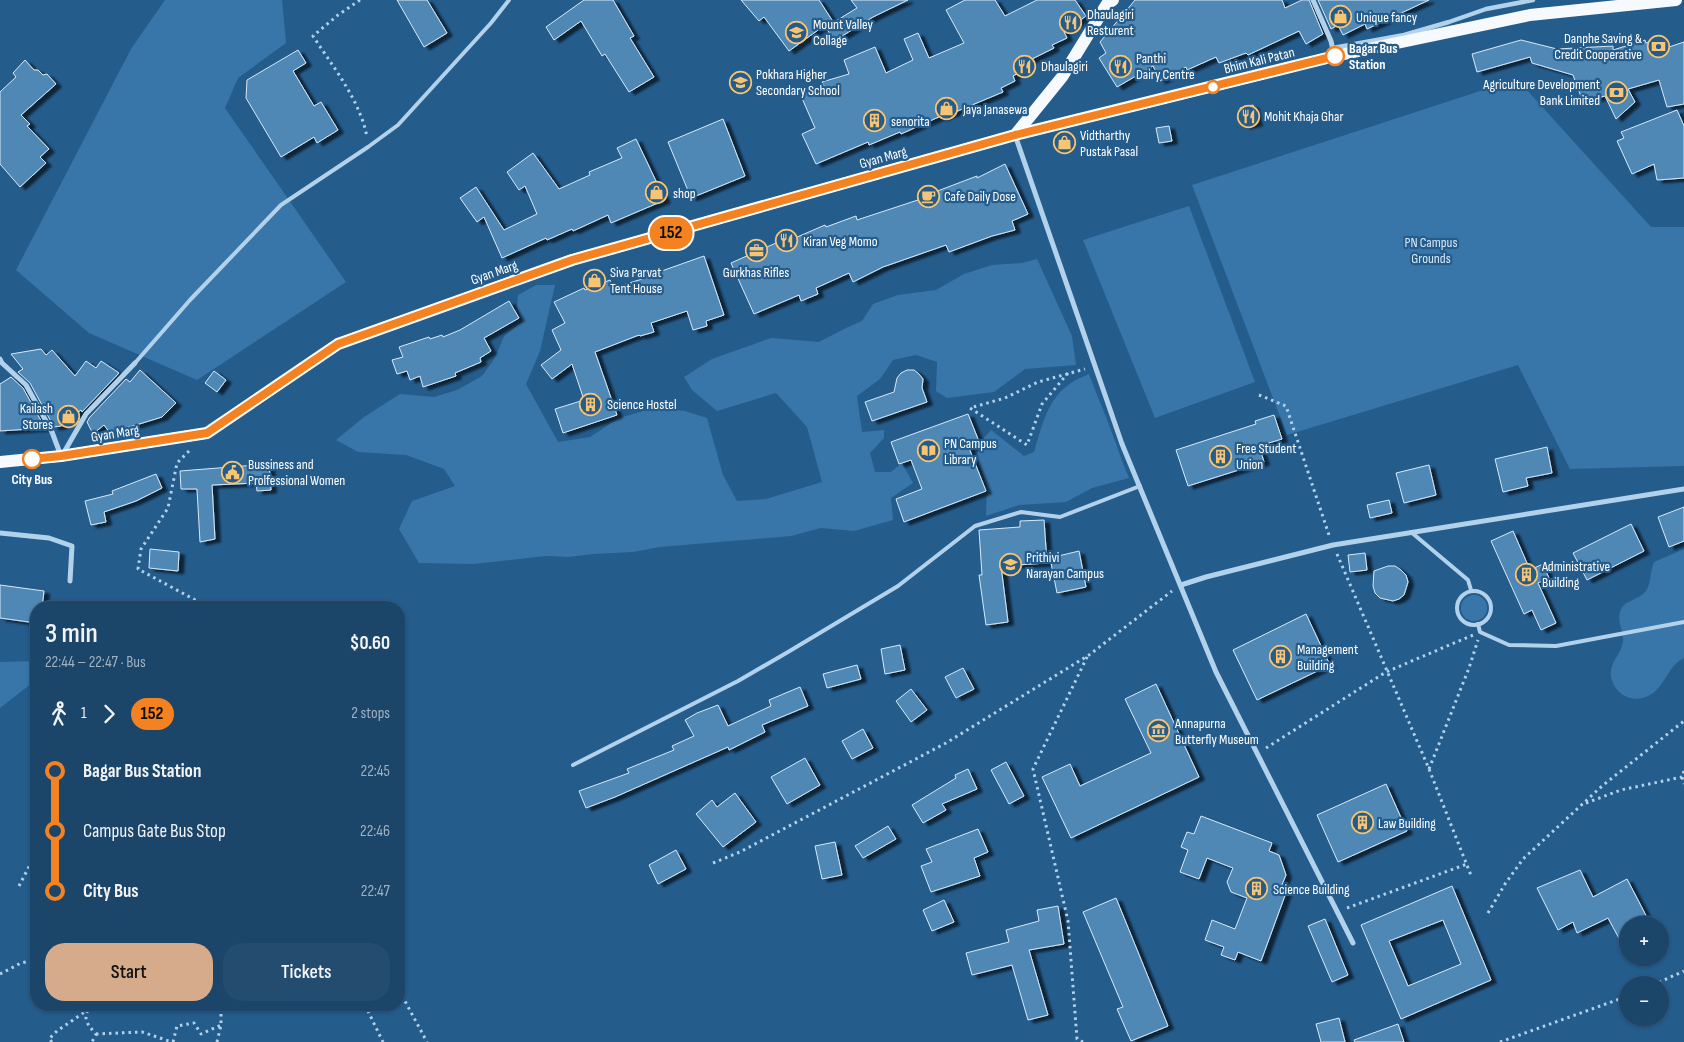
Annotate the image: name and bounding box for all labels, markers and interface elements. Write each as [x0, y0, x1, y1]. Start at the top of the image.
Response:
shop icon: Unique fancy [1328, 5, 1352, 29]
place label: Dhaulagiri Resturent [1087, 6, 1134, 39]
place label: Unique fancy [1356, 9, 1418, 26]
restaurant icon: Dhaulagiri Resturent [1059, 10, 1083, 34]
place label: Mount Valley Collage [813, 16, 874, 49]
school or university icon: Mount Valley Collage [785, 20, 809, 44]
place label: Danphe Saving & Credit Cooperative [1554, 30, 1642, 63]
bank icon: Danphe Saving & Credit Cooperative [1646, 34, 1670, 58]
place label: Bagar Bus Station [1349, 40, 1398, 73]
street label: Bhim Kali Patan [1222, 44, 1296, 77]
marker: Bagar Bus Station [1325, 46, 1345, 66]
place label: Panthi Dairy Centre [1136, 50, 1195, 83]
restaurant icon: Dhaulagiri [1013, 54, 1037, 78]
restaurant icon: Panthi Dairy Centre [1108, 54, 1132, 78]
place label: Dhaulagiri [1041, 58, 1088, 75]
place label: Pokhara Higher Secondary School [756, 66, 840, 99]
school or university icon: Pokhara Higher Secondary School [728, 70, 752, 94]
place label: Agriculture Development Bank Limited [1482, 76, 1600, 109]
unlabelled marker [1206, 80, 1220, 94]
bank icon: Agriculture Development Bank Limited [1604, 80, 1628, 104]
shop icon: Jaya Janasewa [935, 97, 959, 121]
place label: Jaya Janasewa [962, 101, 1027, 118]
restaurant icon: Mohit Khaja Ghar [1236, 104, 1260, 128]
place label: Mohit Khaja Ghar [1264, 108, 1344, 125]
building icon: senorita [863, 109, 887, 133]
place label: senorita [891, 113, 930, 130]
place label: Vidtharthy Pustak Pasal [1080, 127, 1138, 160]
shop icon: Vidtharthy Pustak Pasal [1052, 131, 1076, 155]
street label: Gyan Marg [857, 143, 909, 172]
shop icon: shop [645, 181, 669, 205]
cafe icon: Cafe Daily Dose [916, 184, 940, 208]
place label: shop [673, 185, 696, 202]
place label: Cafe Daily Dose [944, 188, 1016, 205]
line badge: 152 [642, 217, 700, 249]
text: 152 [660, 222, 682, 243]
restaurant icon: Kiran Veg Momo [775, 229, 799, 253]
place label: Kiran Veg Momo [803, 233, 878, 250]
park label: PN Campus Grounds [1405, 234, 1457, 267]
office icon: Gurkhas Rifles [744, 238, 768, 262]
street label: Gyan Marg [468, 256, 520, 288]
place label: Siva Parvat Tent House [610, 264, 662, 297]
place label: Gurkhas Rifles [723, 264, 789, 281]
shop icon: Siva Parvat Tent House [582, 268, 606, 292]
building icon: Science Hostel [579, 392, 603, 416]
place label: Science Hostel [607, 396, 677, 413]
place label: Kailash Stores [20, 400, 53, 433]
shop icon: Kailash Stores [57, 404, 81, 428]
street label: Gyan Marg [90, 421, 141, 446]
place label: PN Campus Library [944, 435, 997, 468]
library icon: PN Campus Library [916, 439, 940, 463]
place label: Free Student Union [1236, 440, 1297, 473]
building icon: Free Student Union [1208, 444, 1232, 468]
marker: City Bus [22, 449, 42, 469]
place label: Bussiness and Prolfessional Women [248, 456, 345, 489]
public building icon: Bussiness and Prolfessional Women [220, 460, 244, 484]
place label: City Bus [12, 471, 52, 488]
place label: Prithivi Narayan Campus [1026, 549, 1104, 582]
school or university icon: Prithivi Narayan Campus [998, 553, 1022, 577]
place label: Administrative Building [1541, 558, 1610, 591]
building icon: Administrative Building [1514, 562, 1538, 586]
text: 3 min [45, 617, 98, 650]
text: $0.60 [350, 632, 390, 655]
place label: Management Building [1297, 641, 1358, 674]
building icon: Management Building [1269, 645, 1293, 669]
text: 22:44 – 22:47 · Bus [45, 653, 146, 672]
icon: walk [45, 700, 73, 728]
icon: forward [95, 700, 123, 728]
text: 152 [141, 703, 164, 724]
text: 1 [81, 704, 87, 723]
text: 2 stops [351, 704, 390, 723]
place label: Annapurna Butterfly Museum [1174, 715, 1259, 748]
museum icon: Annapurna Butterfly Museum [1147, 719, 1171, 743]
text: Bagar Bus Station [83, 760, 201, 783]
text: 22:45 [361, 762, 390, 781]
building icon: Law Building [1350, 811, 1374, 835]
place label: Law Building [1378, 815, 1436, 832]
text: Campus Gate Bus Stop [83, 820, 226, 843]
text: 22:46 [360, 822, 390, 841]
building icon: Science Building [1245, 877, 1269, 901]
text: City Bus [83, 880, 139, 903]
place label: Science Building [1273, 881, 1350, 898]
text: 22:47 [361, 882, 390, 901]
map controls [1619, 916, 1669, 1026]
button: + [1619, 916, 1669, 966]
button: Start [45, 943, 213, 1001]
button: Tickets [223, 943, 390, 1001]
button: − [1619, 976, 1669, 1026]

